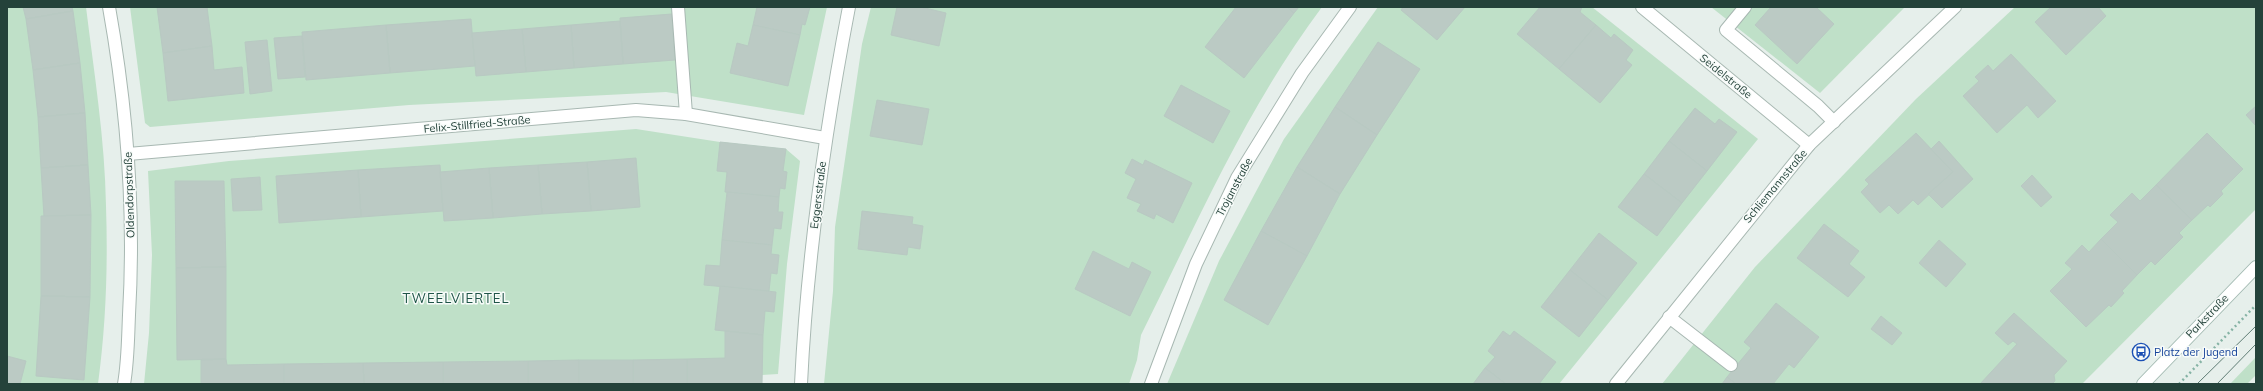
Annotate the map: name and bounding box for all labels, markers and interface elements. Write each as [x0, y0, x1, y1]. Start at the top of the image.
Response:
street label: Seidelstraße [1697, 51, 1755, 101]
street label: Felix-Stillfried-Straße [423, 112, 531, 136]
street label: Schliemannstraße [1740, 146, 1810, 226]
street label: Oldendorpstraße [120, 152, 138, 238]
street label: Trojanstraße [1213, 155, 1255, 219]
street label: Eggersstraße [807, 160, 829, 230]
district label: TWEELVIERTEL [403, 290, 510, 306]
street label: Parkstraße [2183, 291, 2231, 341]
bus stop icon: Platz der Jugend [2131, 342, 2151, 362]
place label: Platz der Jugend [2154, 345, 2238, 359]

